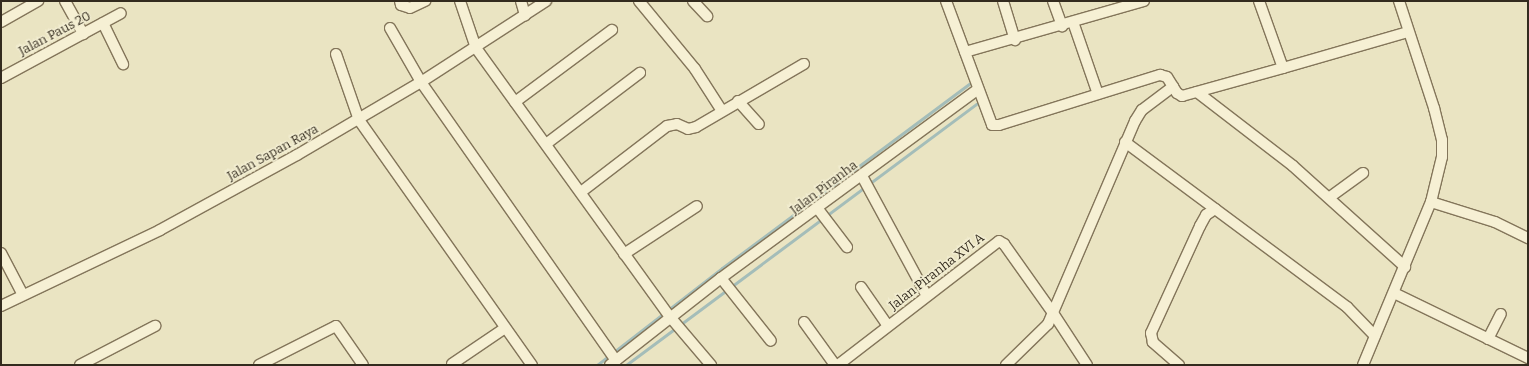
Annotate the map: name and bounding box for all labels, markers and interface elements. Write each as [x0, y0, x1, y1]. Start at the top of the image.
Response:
street label: Jalan Paus 20 [16, 8, 94, 60]
street label: Jalan Sapan Raya [225, 122, 321, 184]
street label: Jalan Piranha [787, 158, 861, 218]
street label: Jalan Piranha XVI A [886, 230, 988, 314]

